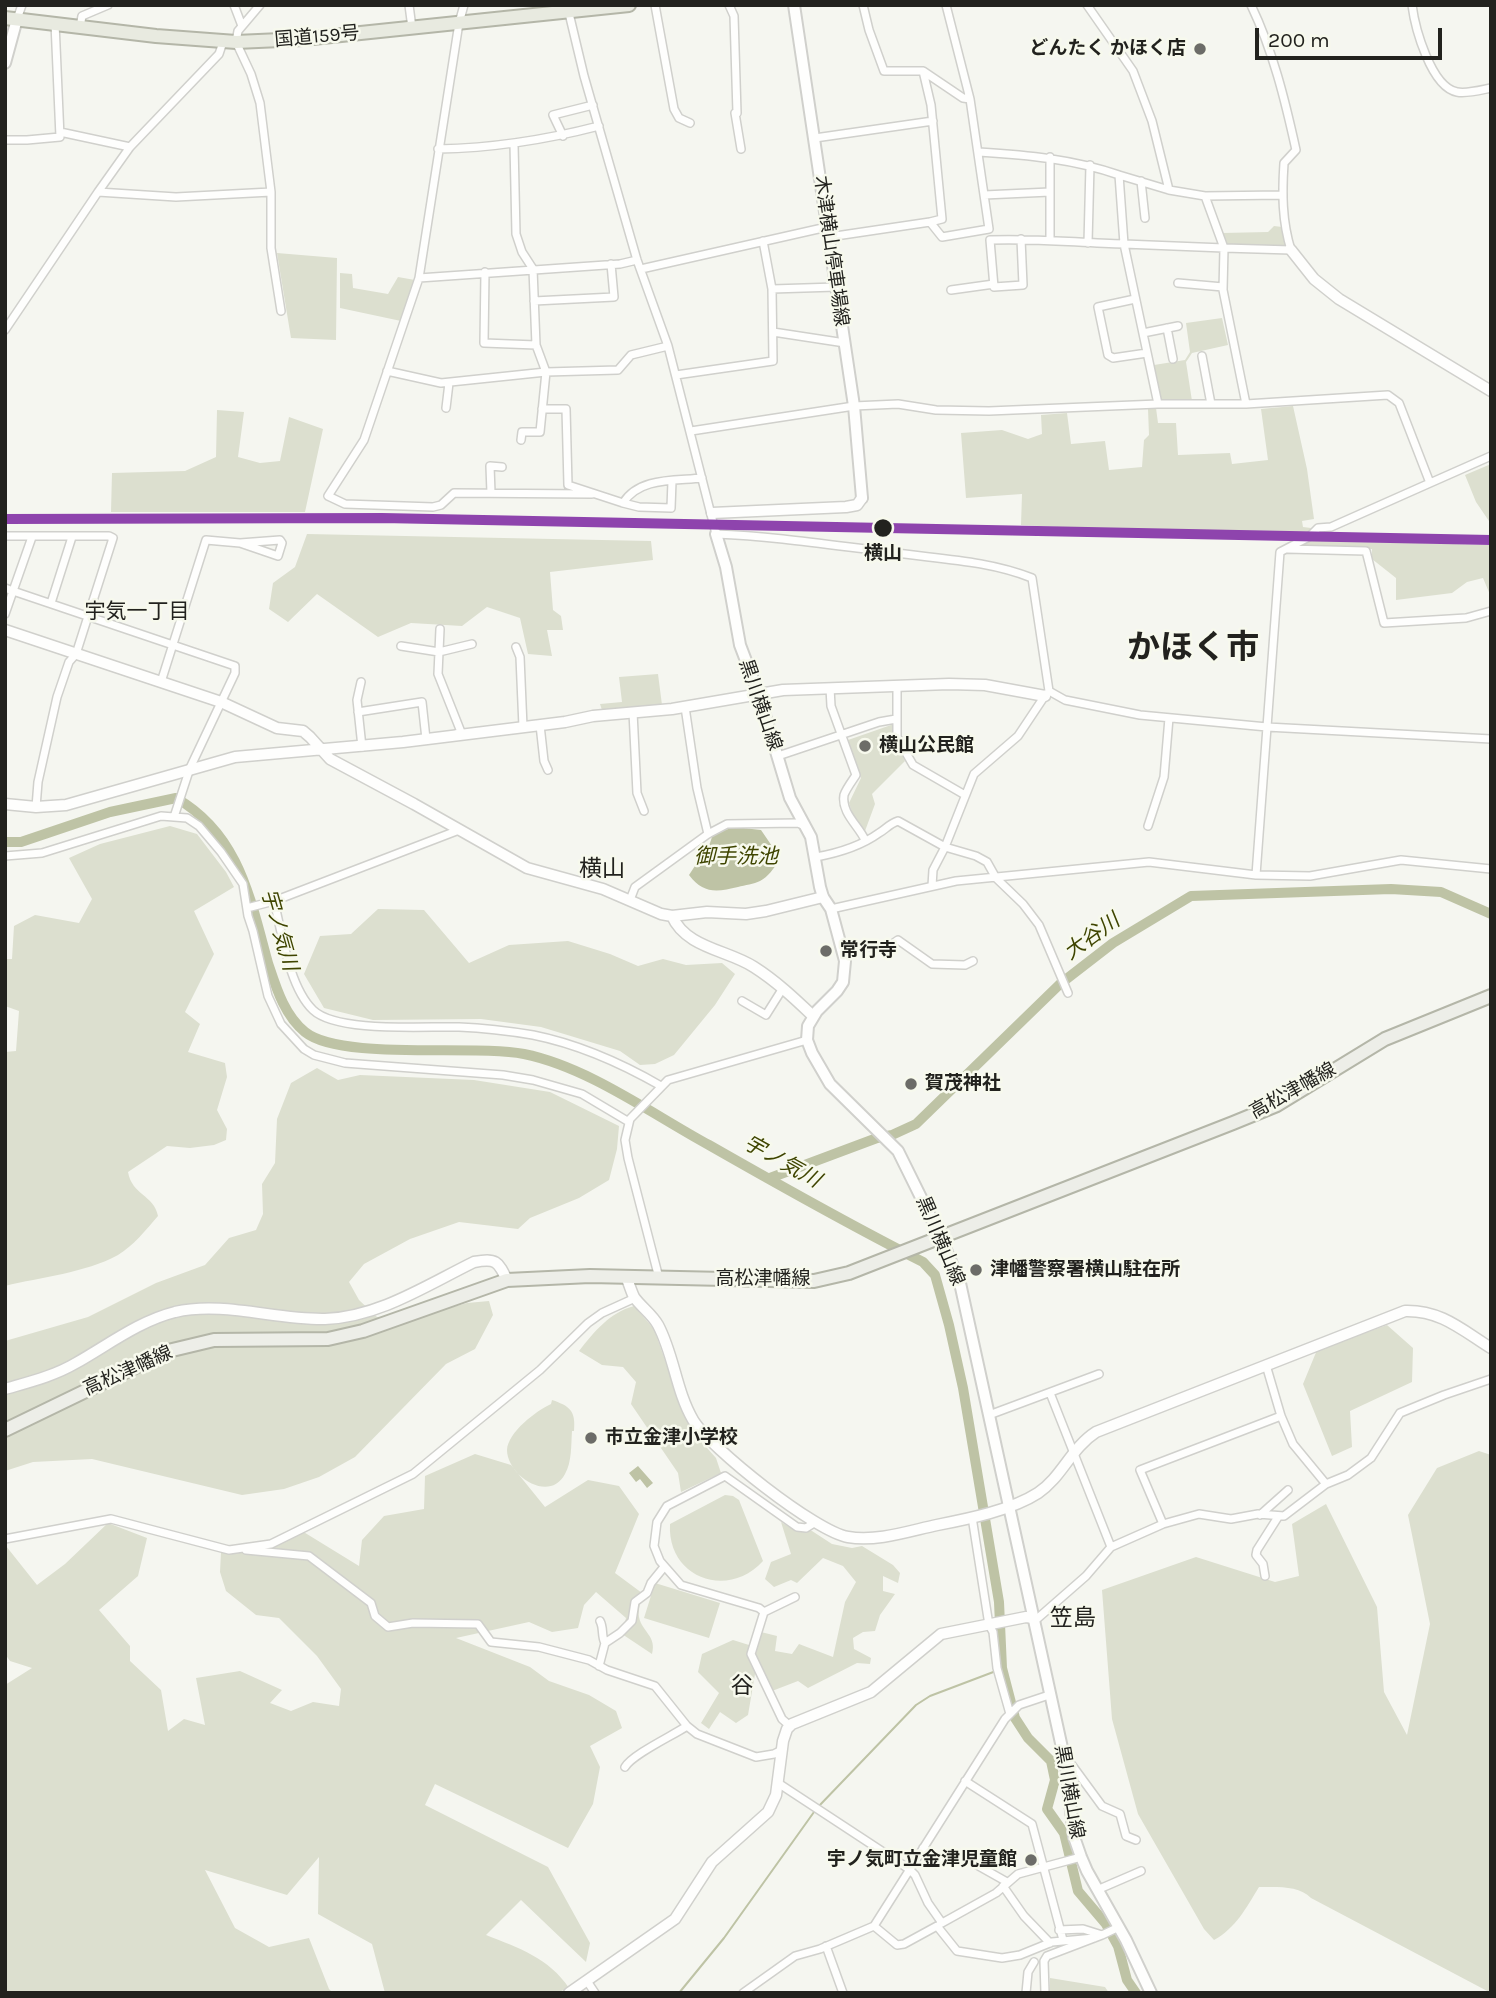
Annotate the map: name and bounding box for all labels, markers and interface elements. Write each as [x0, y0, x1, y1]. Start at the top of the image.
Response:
scale bar [1258, 14, 1445, 58]
street label: 国道159号 [274, 22, 360, 52]
text: 200 m [1268, 28, 1330, 52]
place label: どんたく かほく店 [1029, 38, 1186, 60]
marker: どんたく かほく店 [1192, 41, 1208, 57]
street label: 木津横山停車場線 [809, 174, 853, 328]
marker: 横山 [872, 517, 894, 539]
place label: 横山 [864, 543, 902, 565]
district label: 宇気一丁目 [85, 599, 189, 625]
district label: かほく市 [1127, 629, 1259, 669]
street label: 黒川横山線 [734, 656, 786, 754]
place label: 横山公民館 [879, 735, 974, 757]
marker: 横山公民館 [857, 738, 873, 754]
water label: 御手洗池 [694, 844, 778, 870]
district label: 横山 [579, 855, 625, 883]
water label: 宇ノ気川 [255, 886, 303, 974]
water label: 大谷川 [1059, 908, 1125, 966]
place label: 常行寺 [840, 940, 897, 962]
marker: 常行寺 [818, 943, 834, 959]
street label: 高松津幡線 [1246, 1058, 1340, 1124]
place label: 賀茂神社 [925, 1073, 1001, 1095]
marker: 賀茂神社 [903, 1076, 919, 1092]
water label: 宇ノ気川 [739, 1131, 825, 1193]
street label: 黒川横山線 [911, 1193, 969, 1289]
place label: 津幡警察署横山駐在所 [990, 1259, 1180, 1281]
marker: 津幡警察署横山駐在所 [968, 1262, 984, 1278]
street label: 高松津幡線 [716, 1268, 810, 1290]
street label: 高松津幡線 [80, 1341, 176, 1401]
place label: 市立金津小学校 [605, 1427, 738, 1449]
marker: 市立金津小学校 [583, 1430, 599, 1446]
district label: 笠島 [1050, 1604, 1096, 1632]
district label: 谷 [731, 1672, 753, 1700]
street label: 黒川横山線 [1050, 1743, 1088, 1841]
place label: 宇ノ気町立金津児童館 [827, 1849, 1017, 1871]
marker: 宇ノ気町立金津児童館 [1023, 1852, 1039, 1868]

